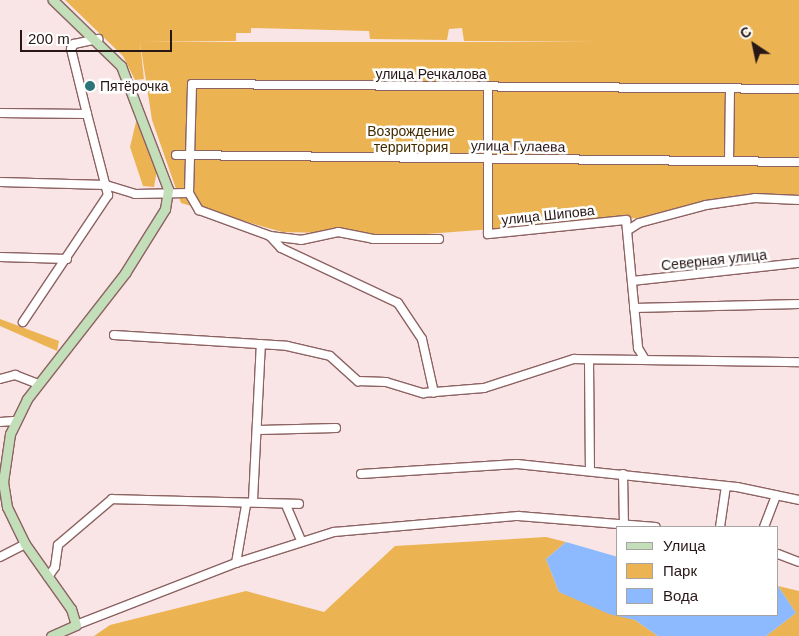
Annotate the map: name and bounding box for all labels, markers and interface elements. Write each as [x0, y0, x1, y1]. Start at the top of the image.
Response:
scale bar [22, 20, 175, 52]
north arrow [729, 20, 779, 70]
text: С [737, 23, 754, 42]
text: 200 m [28, 30, 70, 47]
street label: улица Речкалова [375, 66, 487, 82]
place label: Пятёрочка [100, 78, 169, 94]
marker: Пятёрочка [84, 80, 96, 92]
park label: Возрождение территория [367, 123, 455, 156]
street label: улица Гулаева [471, 137, 565, 155]
street label: улица Шипова [501, 202, 595, 228]
street label: Северная улица [660, 246, 768, 274]
legend [616, 526, 779, 616]
text: Улица [663, 537, 706, 554]
text: Парк [663, 562, 697, 579]
text: Вода [663, 587, 698, 604]

